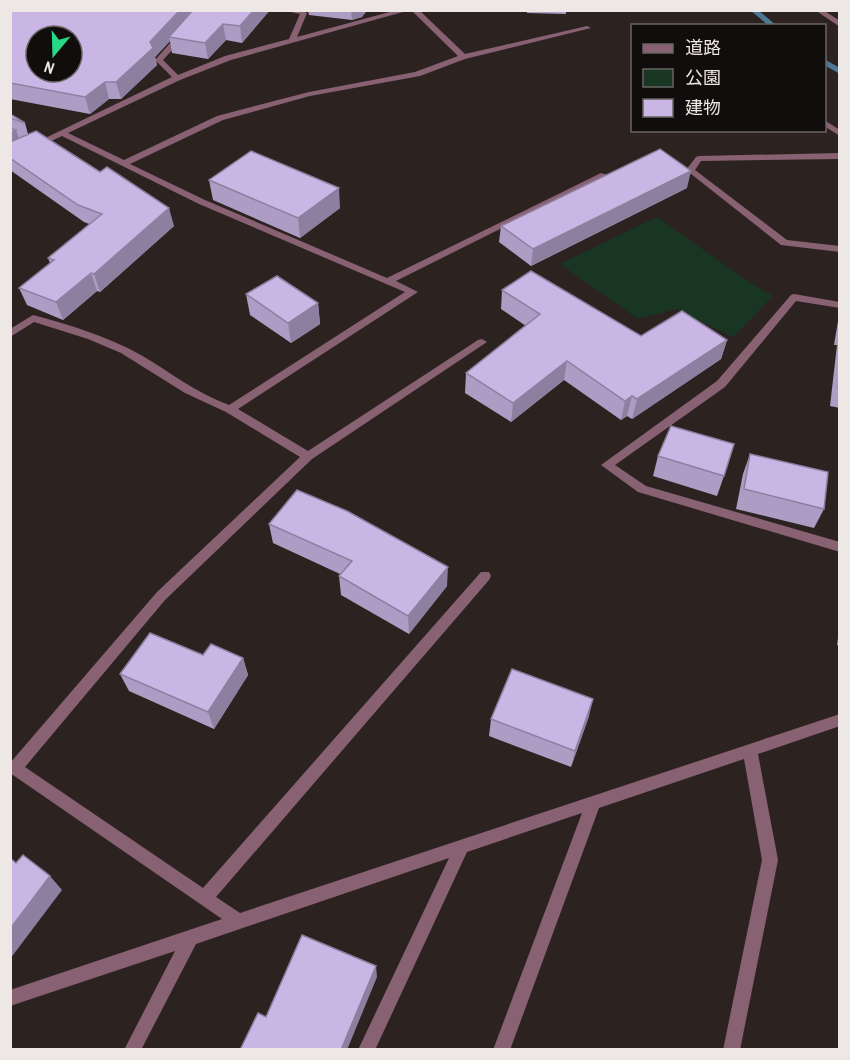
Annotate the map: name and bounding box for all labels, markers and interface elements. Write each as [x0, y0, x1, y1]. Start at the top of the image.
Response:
north arrow [24, 24, 84, 84]
legend [631, 24, 826, 132]
text: 道路 [685, 35, 721, 60]
text: N [41, 56, 57, 80]
text: 公園 [685, 65, 721, 90]
text: 建物 [685, 95, 721, 120]

